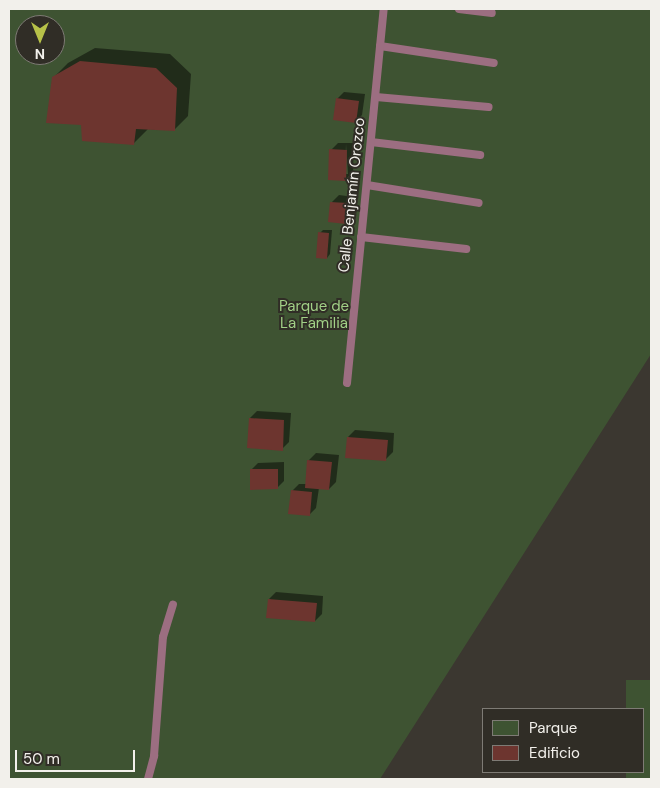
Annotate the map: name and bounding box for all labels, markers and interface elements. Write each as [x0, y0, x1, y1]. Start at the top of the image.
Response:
north arrow [15, 15, 65, 65]
text: N [35, 45, 45, 63]
street label: Calle Benjamín Orozco [335, 117, 369, 273]
park label: Parque de La Familia [279, 297, 349, 332]
legend [482, 708, 645, 773]
text: Parque [529, 718, 577, 738]
scale bar [18, 740, 138, 772]
text: Edificio [529, 743, 580, 763]
text: 50 m [23, 749, 60, 769]

